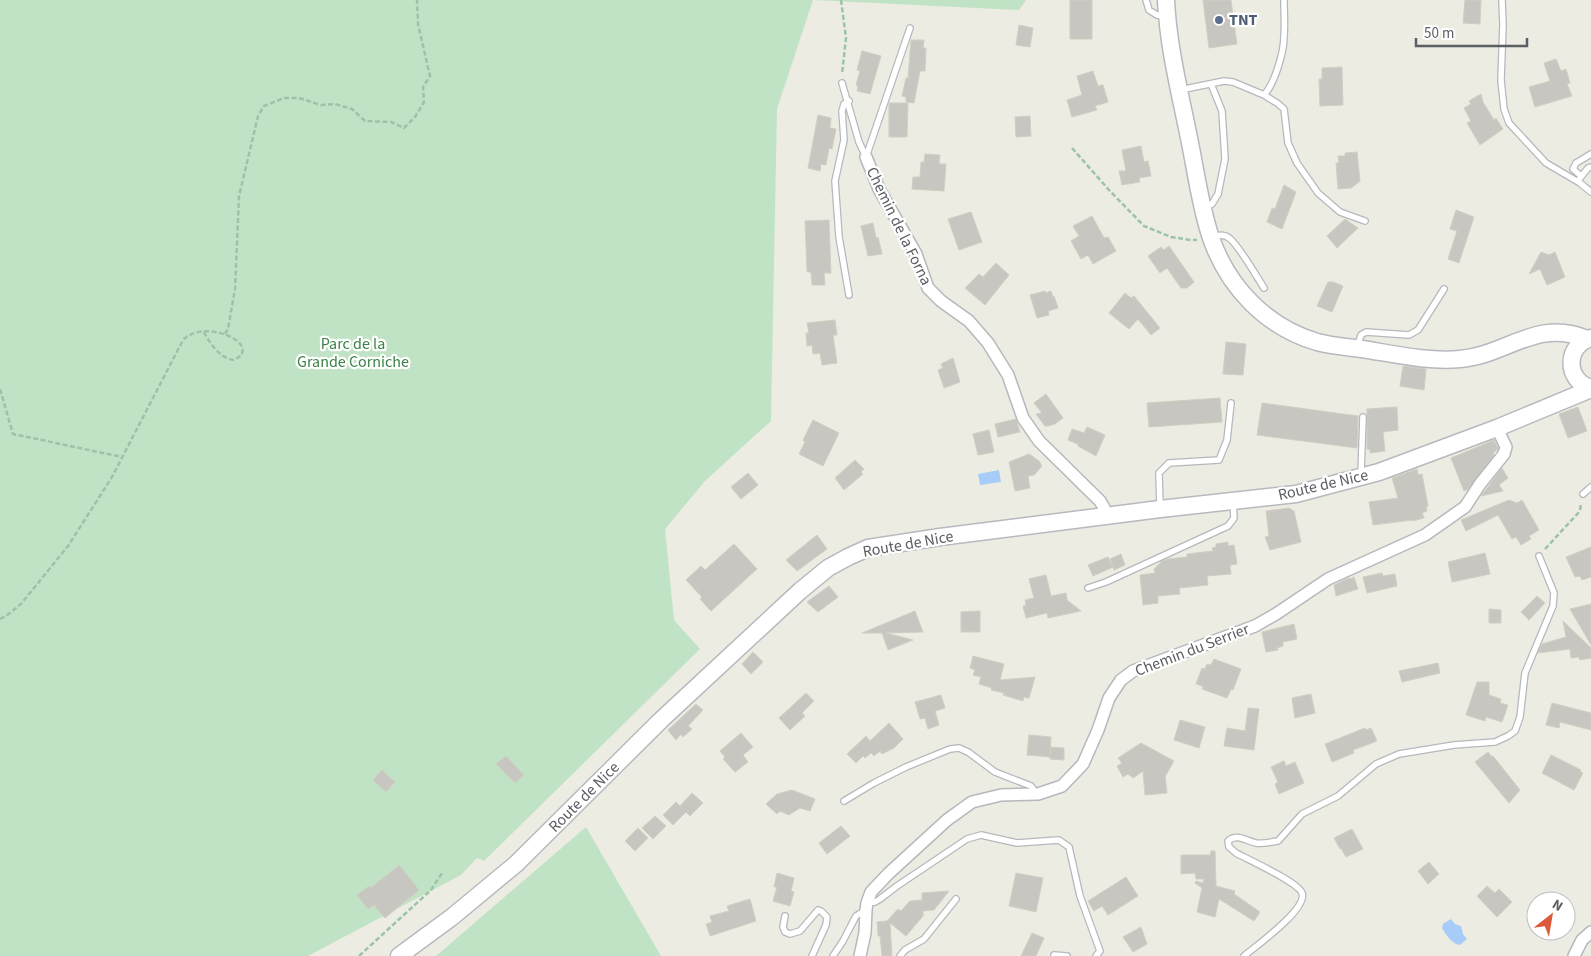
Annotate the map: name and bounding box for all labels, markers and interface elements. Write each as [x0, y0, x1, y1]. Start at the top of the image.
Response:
place label: TNT [1229, 9, 1258, 31]
marker: TNT [1213, 14, 1225, 26]
scale bar [1416, 15, 1527, 47]
text: 50 m [1424, 23, 1454, 44]
street label: Chemin de la Forna [861, 163, 937, 289]
park label: Parc de la Grande Corniche [297, 333, 409, 373]
street label: Route de Nice [1276, 464, 1370, 506]
street label: Route de Nice [861, 525, 955, 563]
street label: Chemin du Serrier [1132, 618, 1253, 682]
street label: Route de Nice [544, 757, 624, 837]
north arrow [1526, 891, 1576, 941]
text: N [1548, 895, 1566, 917]

